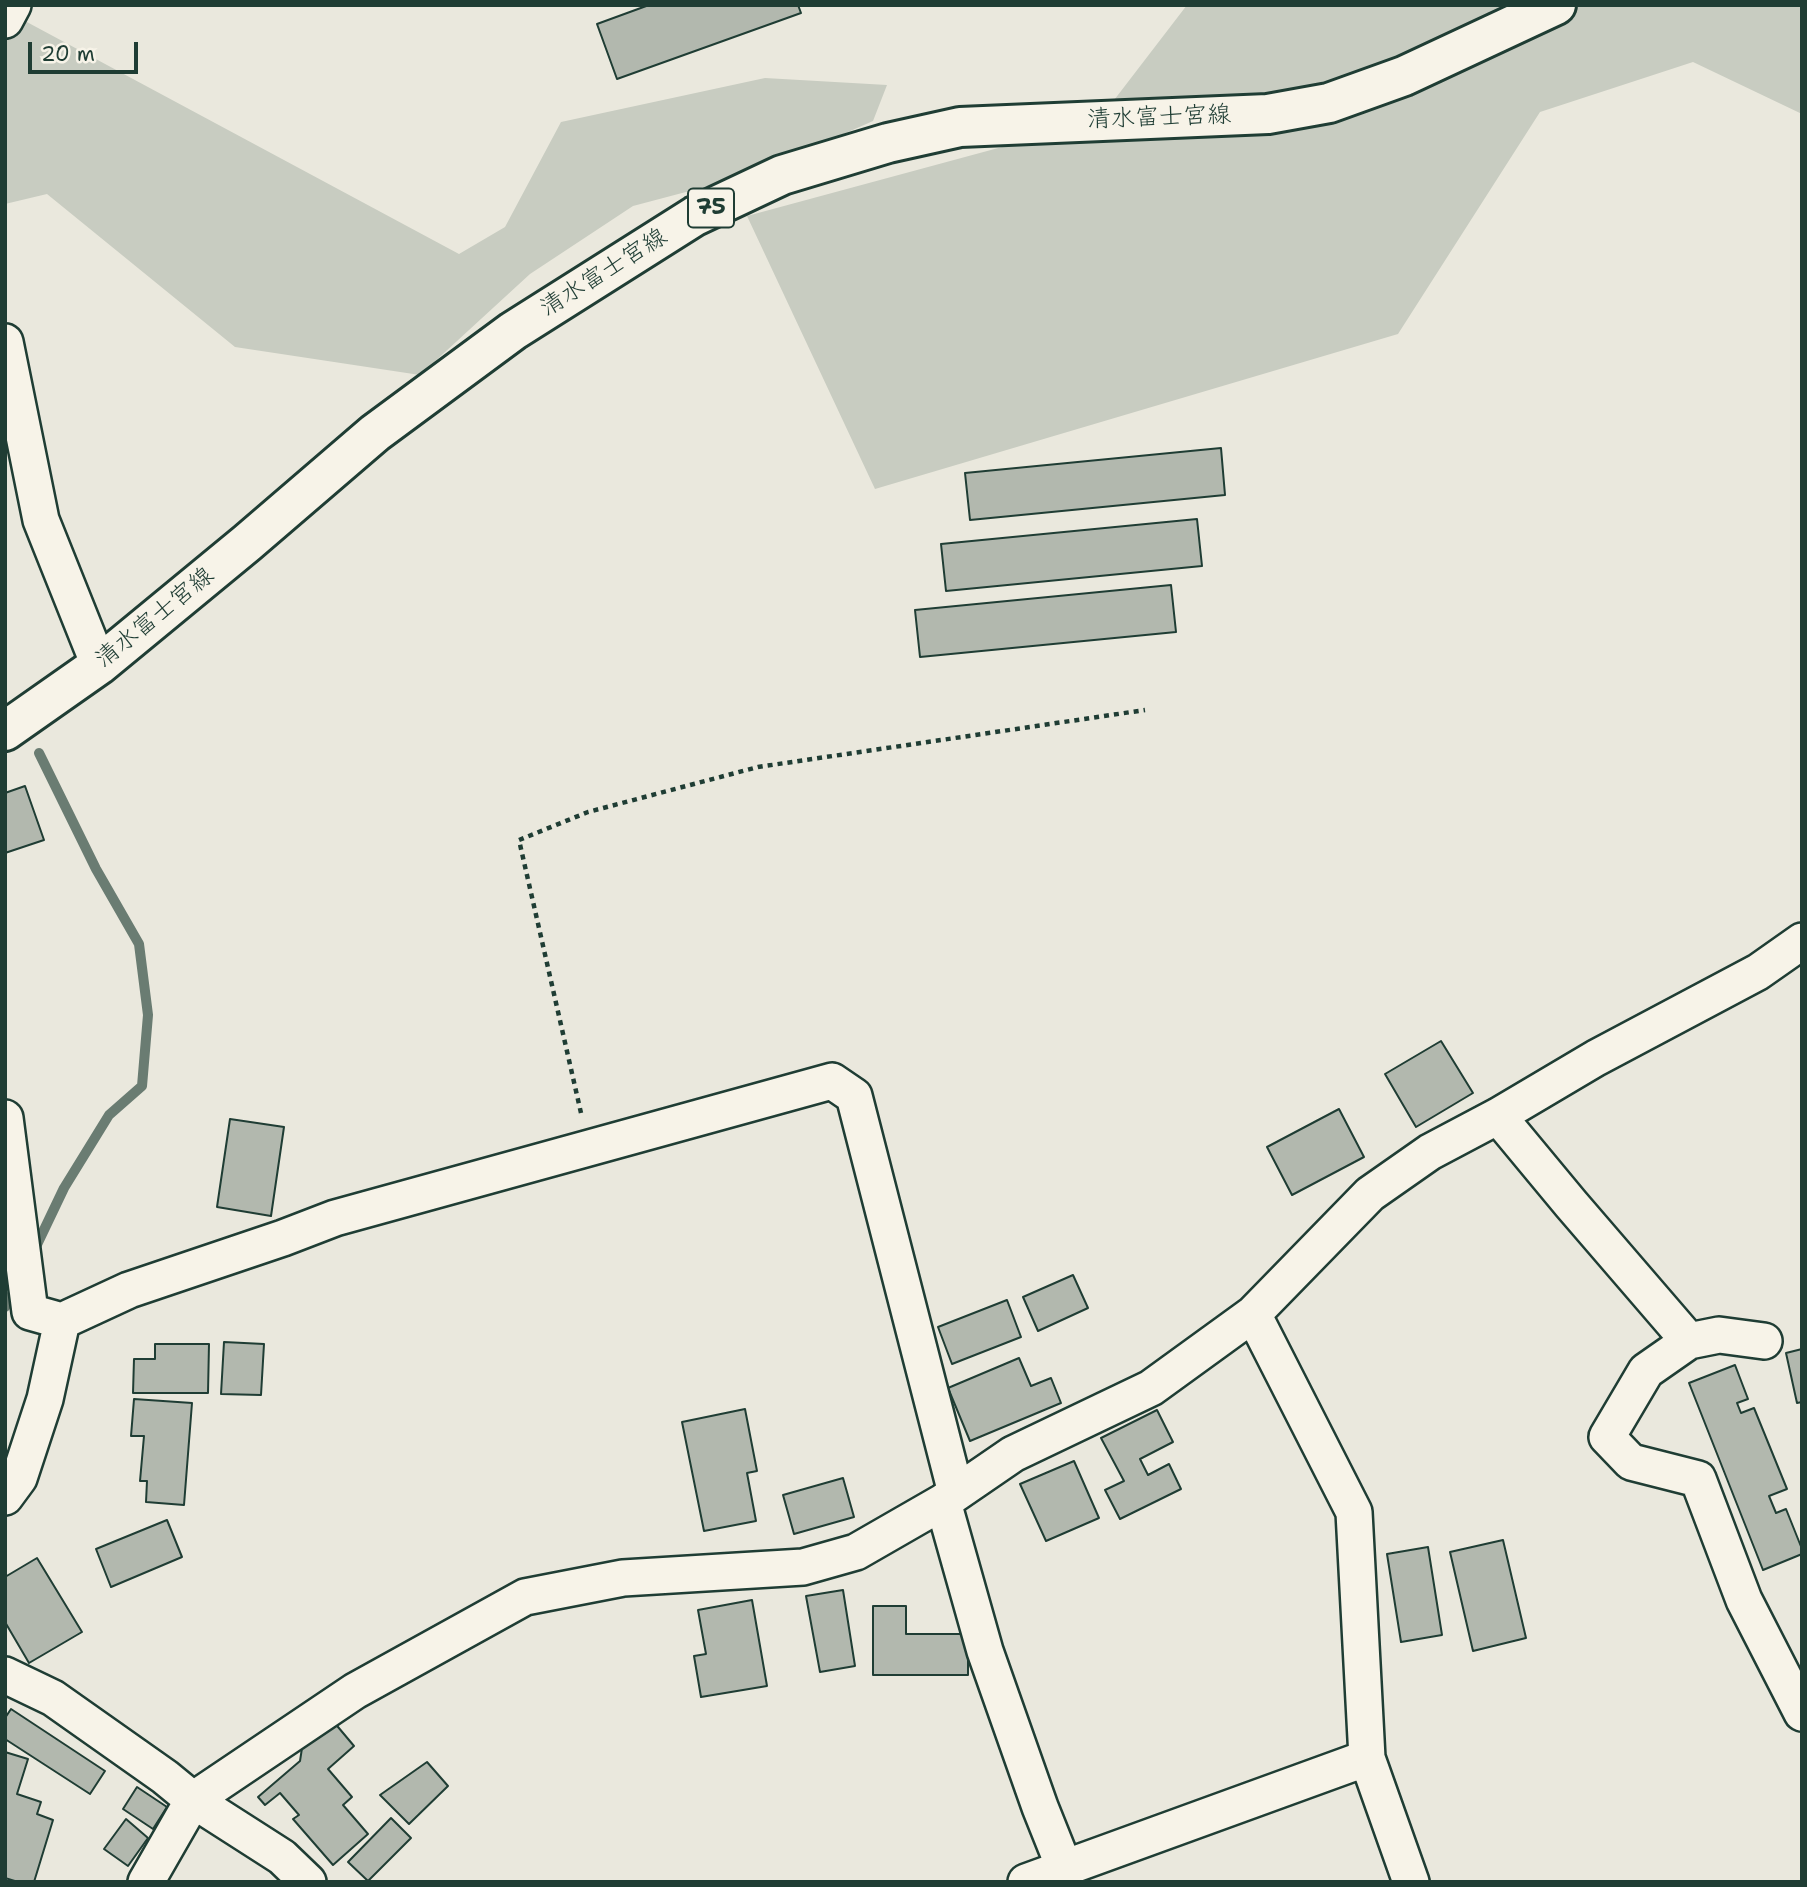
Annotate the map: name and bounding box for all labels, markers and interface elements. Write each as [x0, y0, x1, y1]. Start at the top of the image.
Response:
scale bar [32, 28, 142, 72]
text: 20 m [41, 40, 95, 68]
street label: 清水富士宮線 [1087, 101, 1231, 135]
road number: 75 [688, 188, 734, 228]
street label: 清水富士宮線 [535, 223, 673, 323]
street label: 清水富士宮線 [90, 561, 220, 675]

